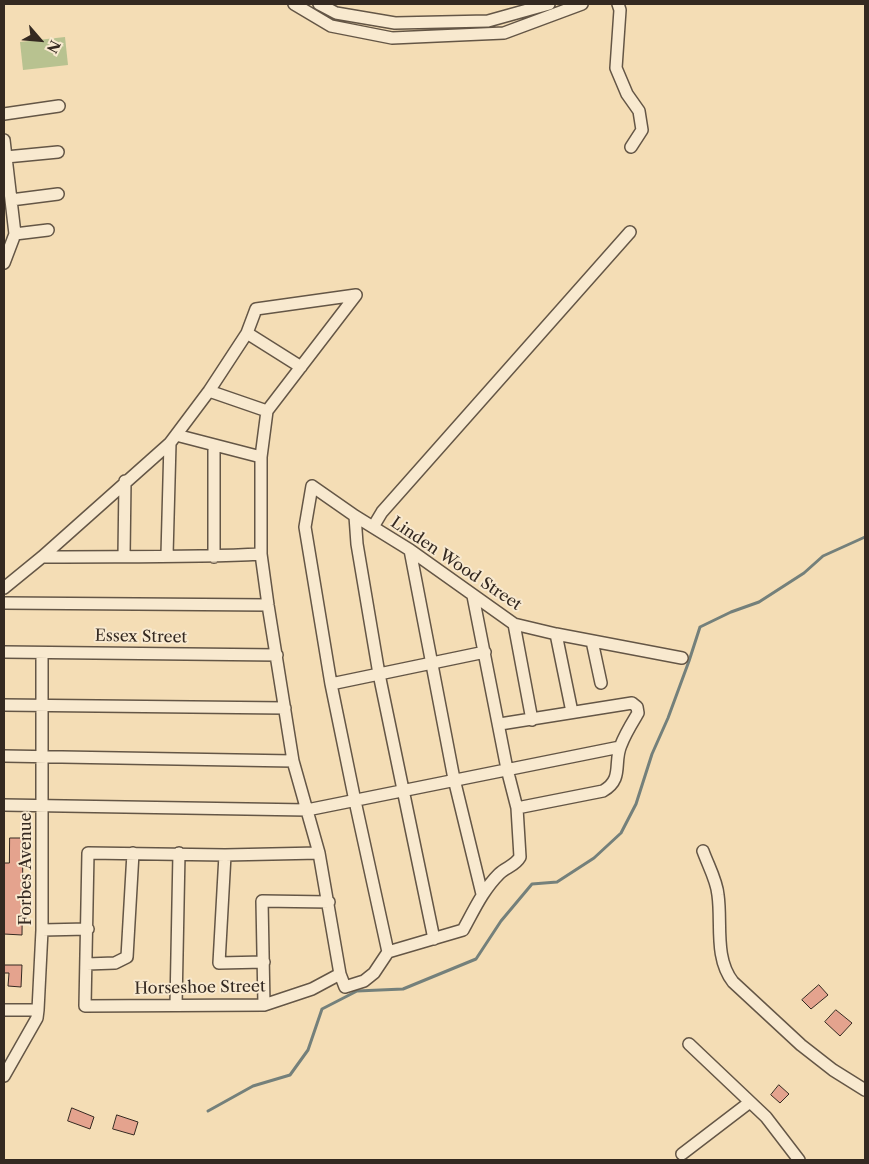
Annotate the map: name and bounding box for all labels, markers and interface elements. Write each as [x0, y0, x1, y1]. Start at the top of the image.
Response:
north arrow [15, 15, 65, 65]
text: N [43, 37, 64, 56]
street label: Linden Wood Street [387, 513, 525, 615]
street label: Essex Street [95, 627, 187, 647]
street label: Forbes Avenue [16, 813, 36, 925]
street label: Horseshoe Street [134, 977, 266, 999]

